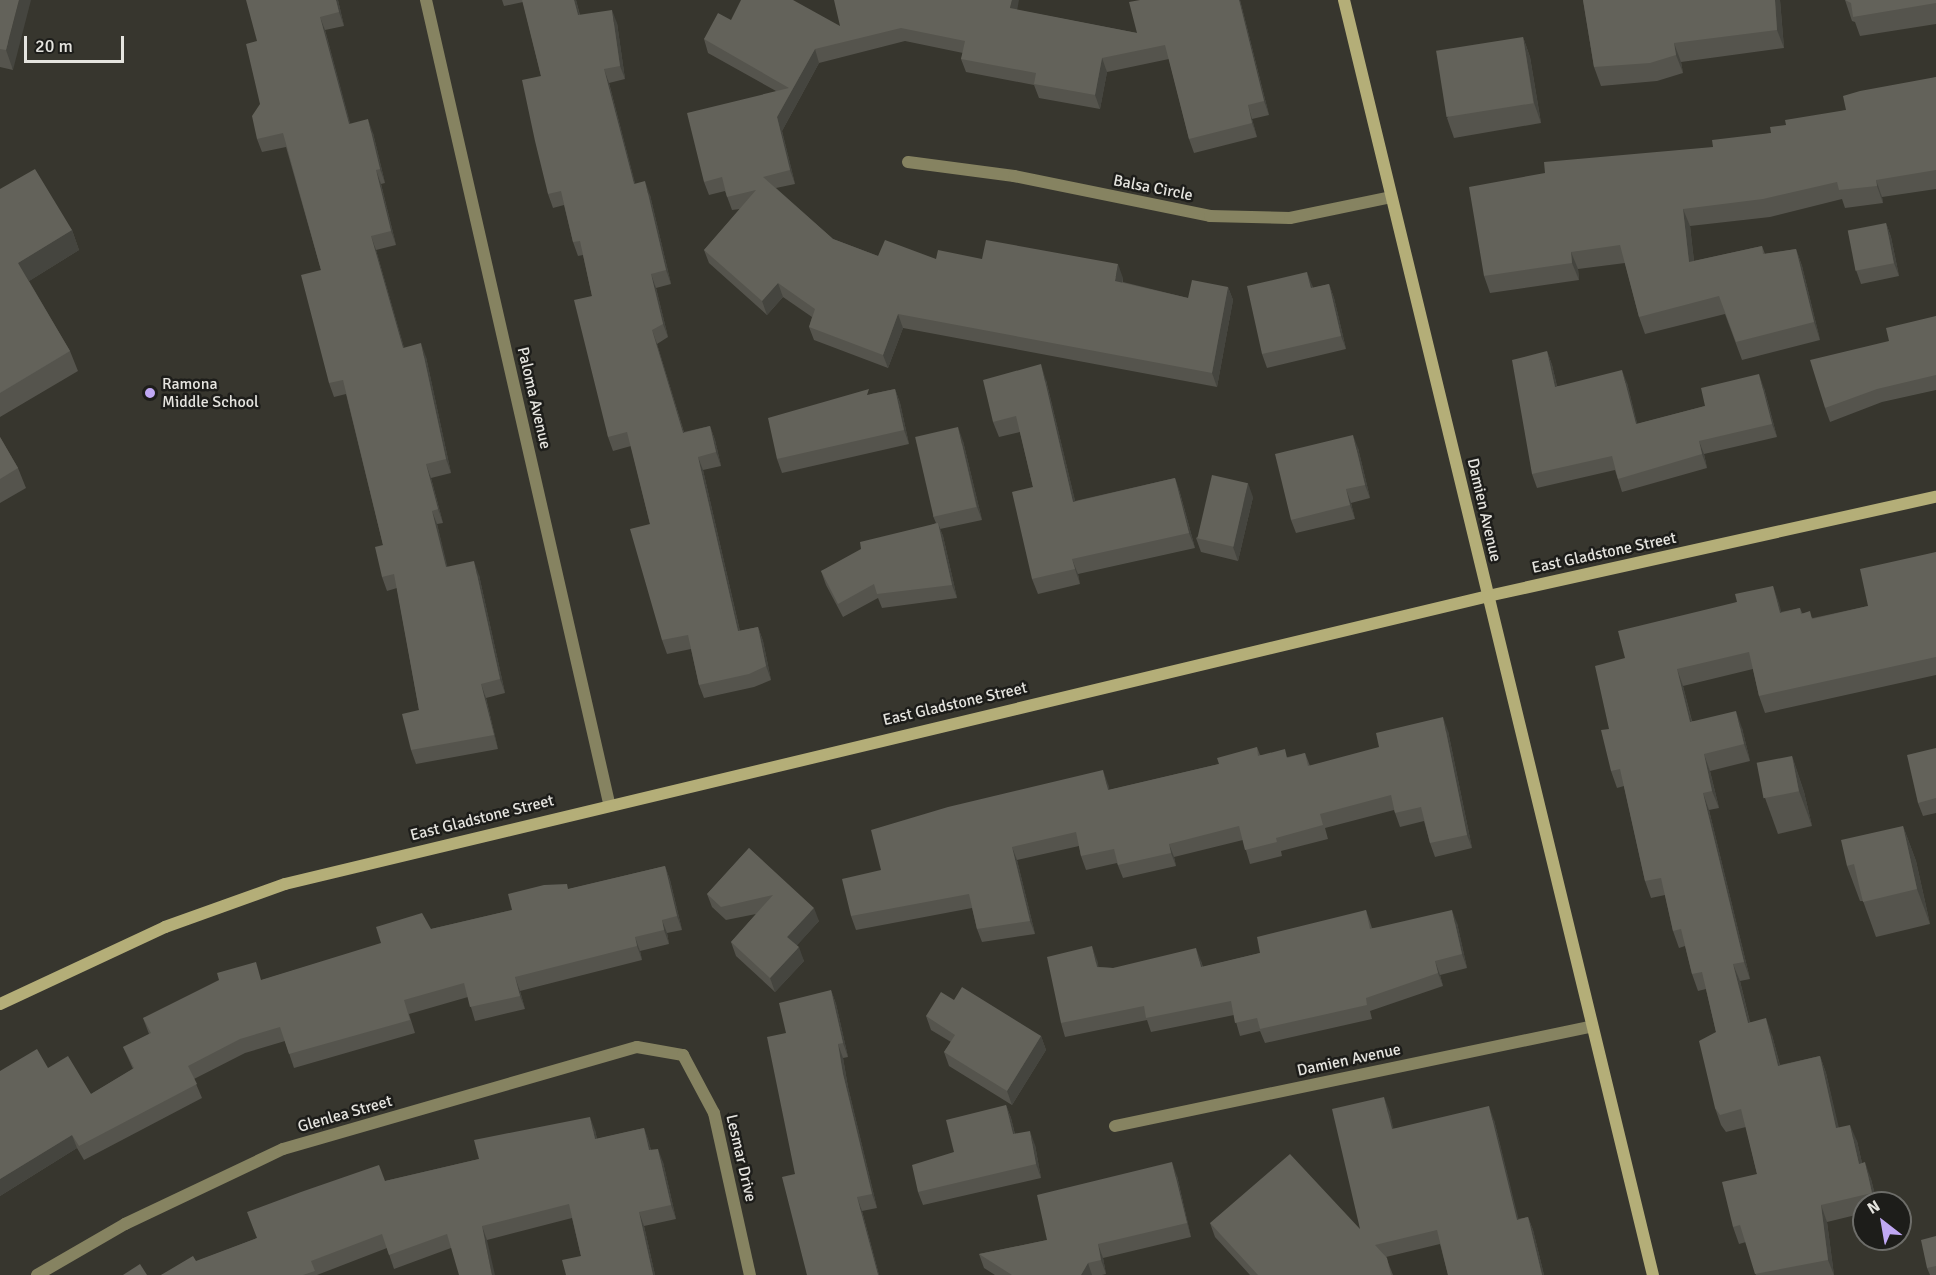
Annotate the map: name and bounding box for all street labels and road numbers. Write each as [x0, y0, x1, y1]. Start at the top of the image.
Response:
street label: Balsa Circle [1112, 171, 1194, 205]
street label: Paloma Avenue [513, 345, 555, 451]
street label: Damien Avenue [1463, 456, 1505, 564]
street label: East Gladstone Street [1530, 528, 1678, 578]
street label: East Gladstone Street [881, 678, 1029, 730]
street label: East Gladstone Street [408, 791, 556, 845]
street label: Damien Avenue [1295, 1040, 1403, 1080]
street label: Glenlea Street [296, 1091, 394, 1137]
street label: Lesmar Drive [722, 1112, 760, 1204]

